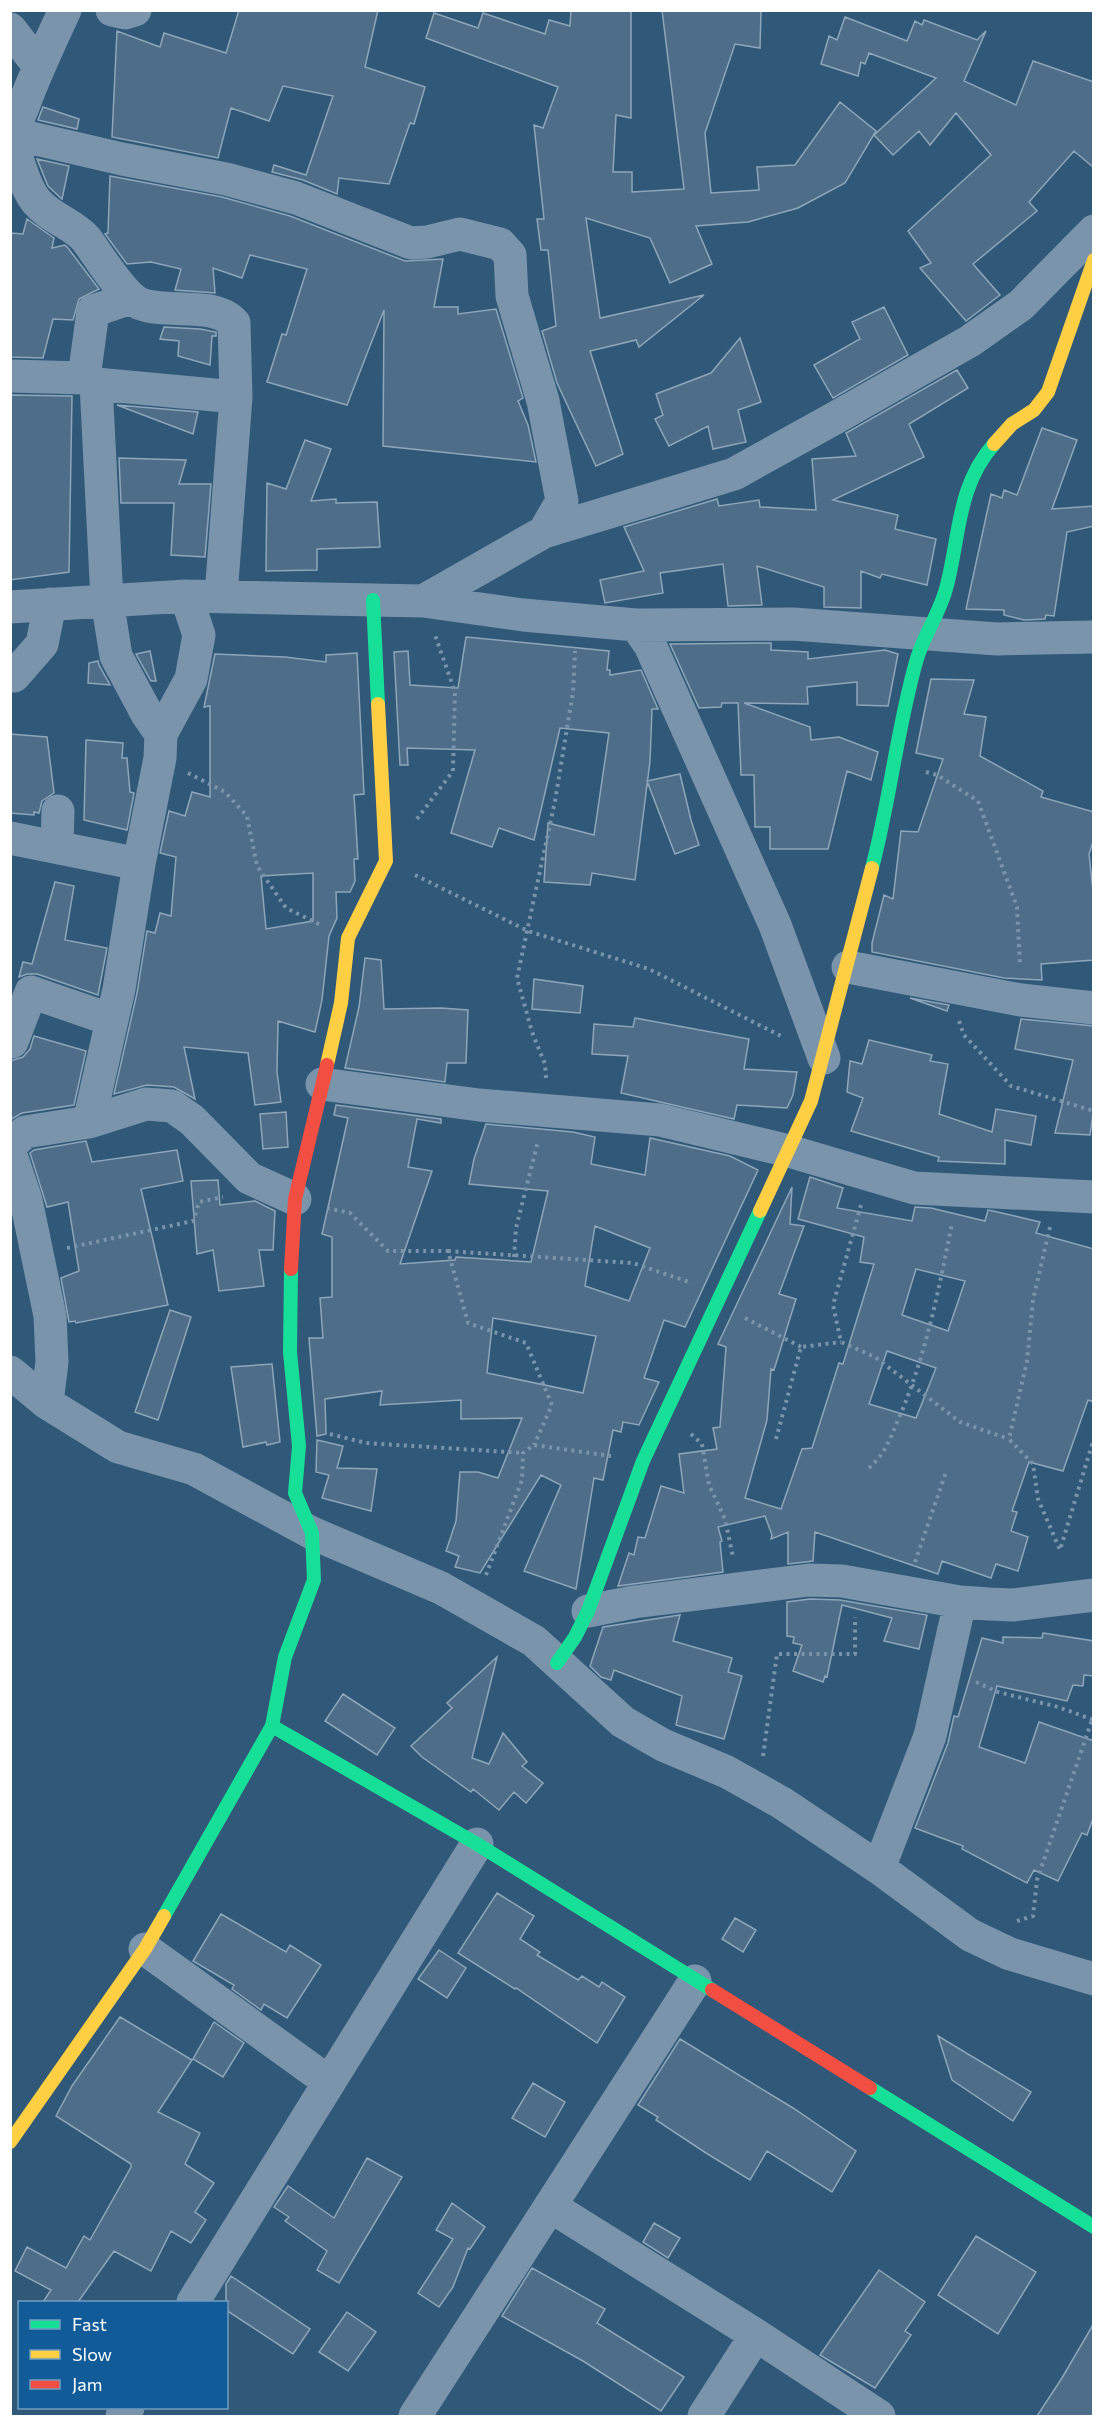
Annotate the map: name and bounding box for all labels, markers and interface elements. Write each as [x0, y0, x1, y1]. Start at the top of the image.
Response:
legend [18, 2301, 228, 2409]
text: Fast [72, 2313, 107, 2335]
text: Slow [72, 2343, 112, 2365]
text: Jam [72, 2373, 102, 2395]

